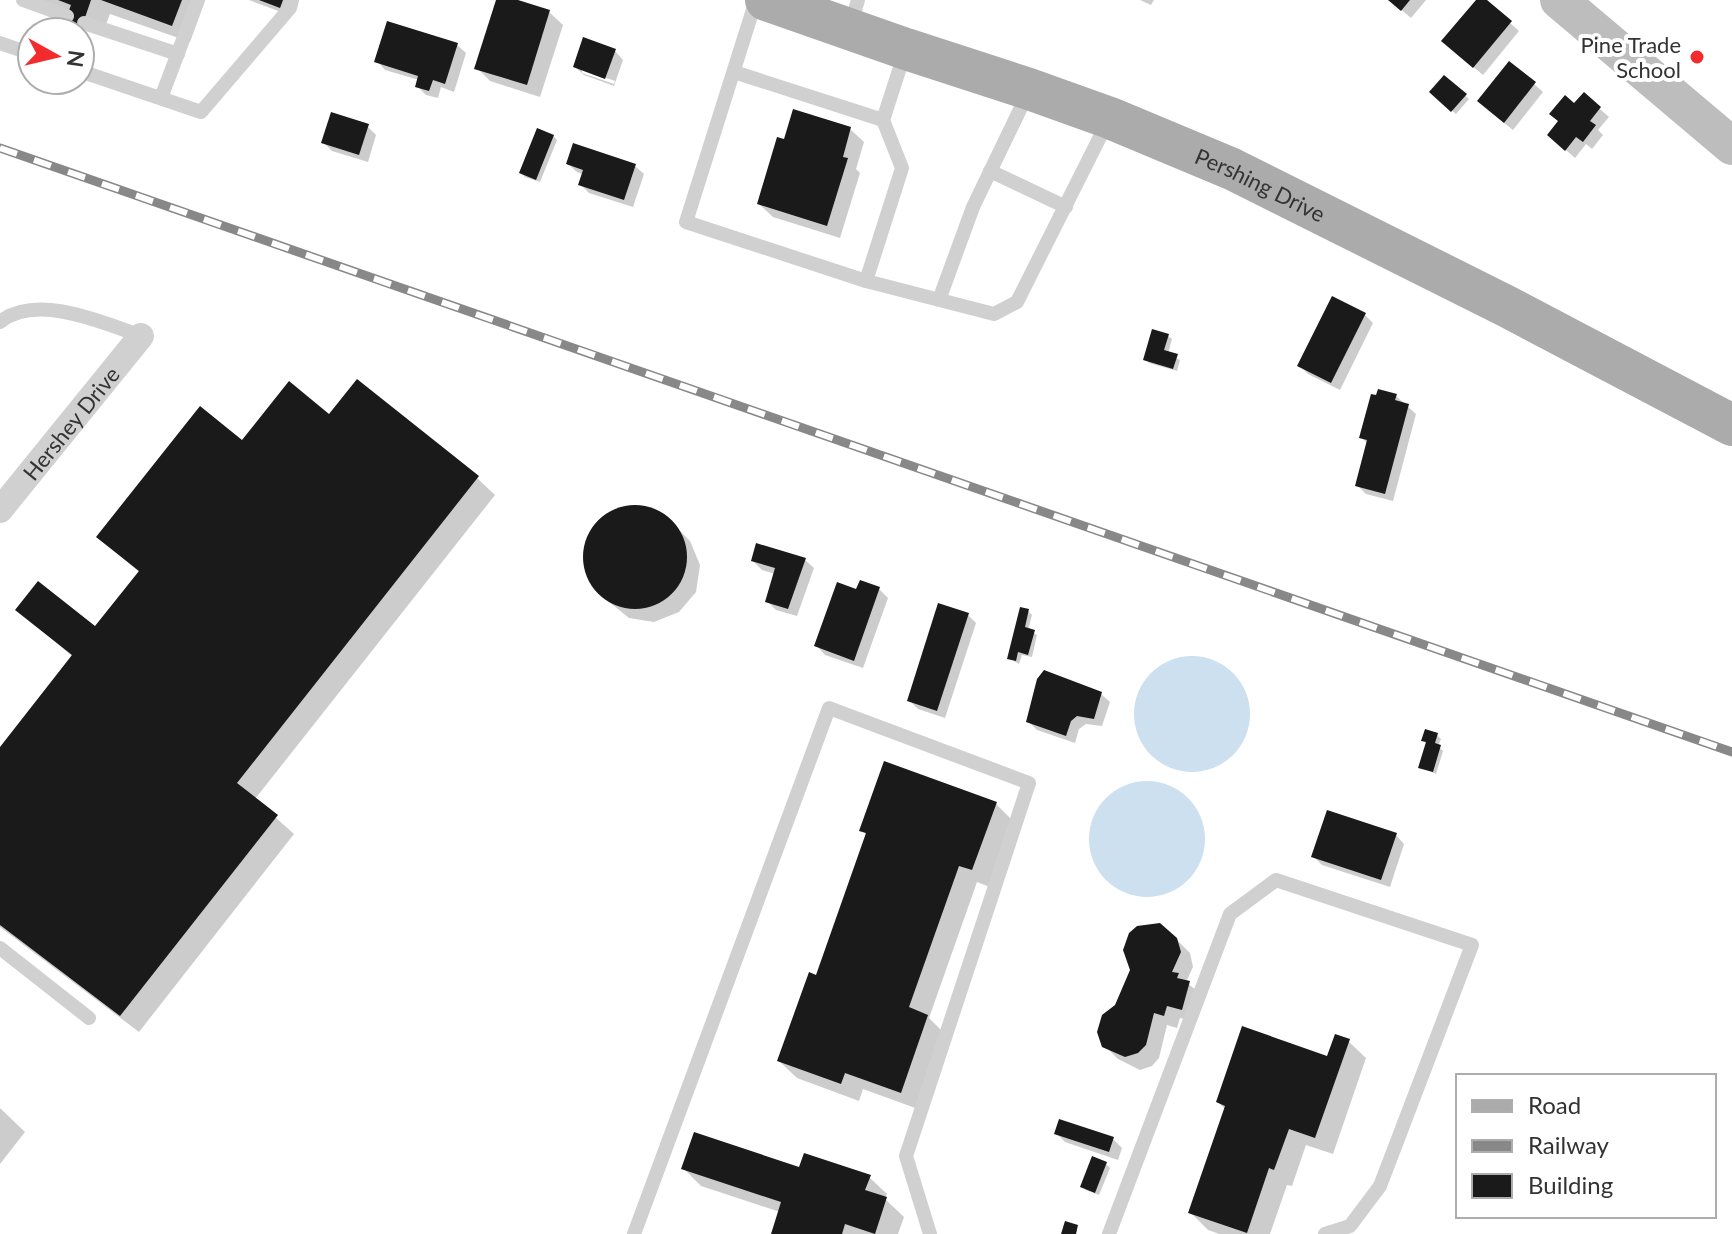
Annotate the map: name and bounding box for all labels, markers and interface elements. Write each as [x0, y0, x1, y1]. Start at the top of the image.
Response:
north arrow [16, 16, 96, 96]
place label: Pine Trade School [1580, 31, 1681, 83]
marker: Pine Trade School [1688, 48, 1706, 66]
text: N [62, 49, 91, 69]
street label: Pershing Drive [1191, 142, 1330, 227]
street label: Hershey Drive [17, 361, 124, 485]
legend [1456, 1074, 1716, 1218]
text: Road [1528, 1090, 1581, 1119]
text: Railway [1528, 1130, 1610, 1159]
text: Building [1528, 1170, 1613, 1199]

